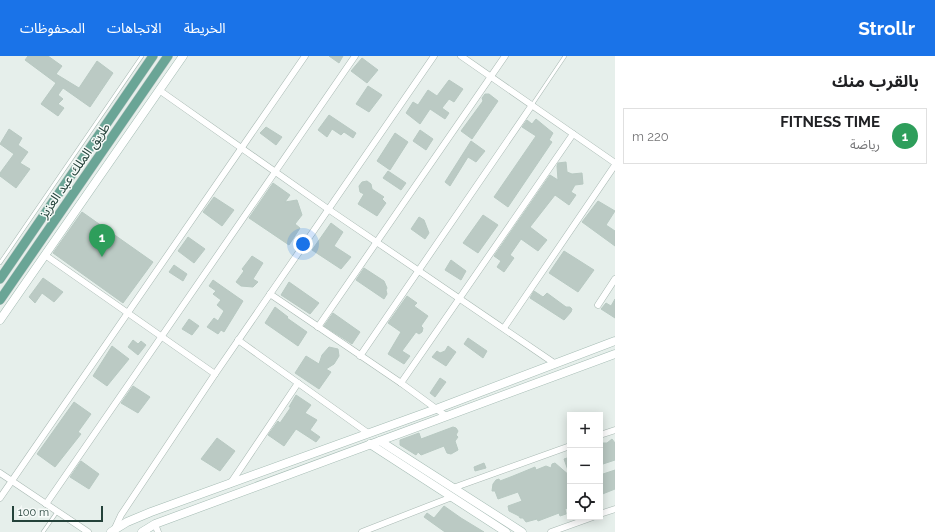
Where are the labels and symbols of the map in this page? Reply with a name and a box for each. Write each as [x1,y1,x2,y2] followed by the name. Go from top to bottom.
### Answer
[35,120,114,222] street label: طريق الملك عبد العزيز
[89,224,115,257] pin: 1
[293,234,313,254] your location
[12,504,103,523] scale bar

